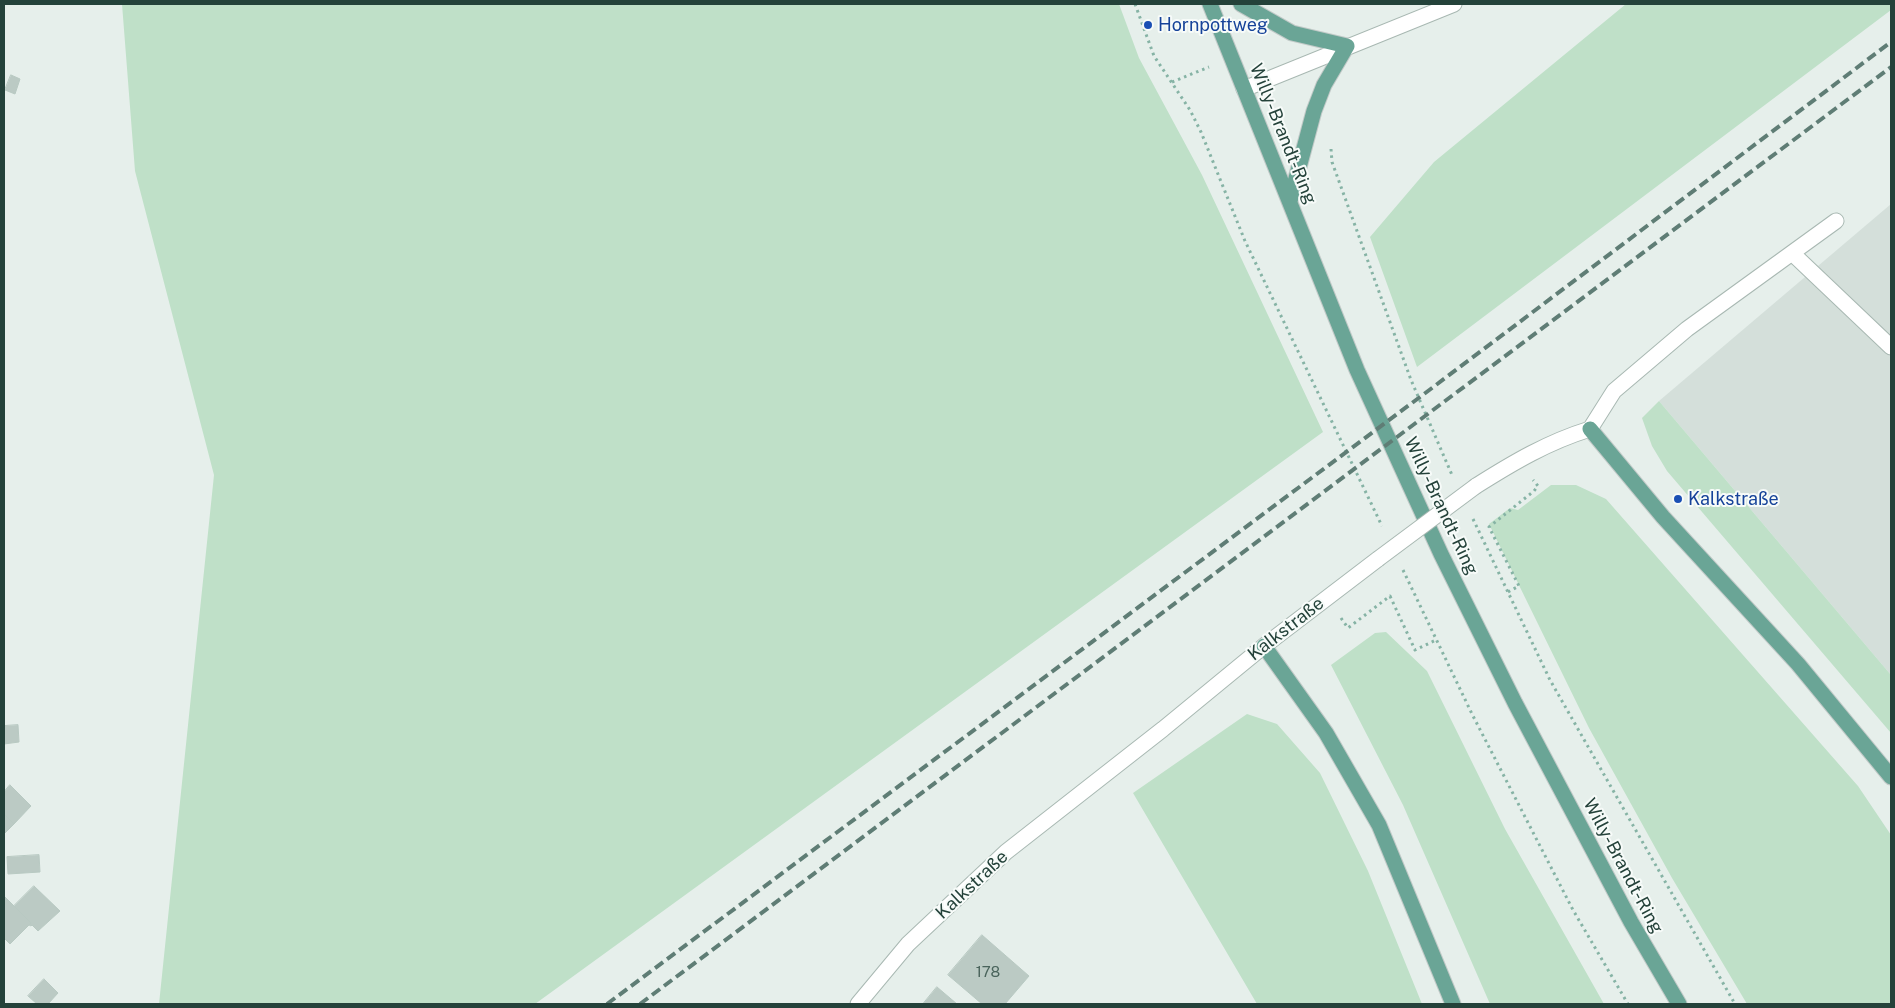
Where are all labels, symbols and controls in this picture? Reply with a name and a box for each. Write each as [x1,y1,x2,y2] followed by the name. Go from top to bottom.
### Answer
[1158,14,1268,36] place label: Hornpottweg
[1142,19,1154,31] marker: Hornpottweg
[1245,61,1321,207] street label: Willy-Brandt-Ring
[1400,434,1482,578] street label: Willy-Brandt-Ring
[1688,488,1779,510] place label: Kalkstraße
[1672,493,1684,505] marker: Kalkstraße
[1244,593,1328,665] street label: Kalkstraße
[1578,795,1668,937] street label: Willy-Brandt-Ring
[931,846,1013,924] street label: Kalkstraße
[976,963,1000,981] house number: 178

